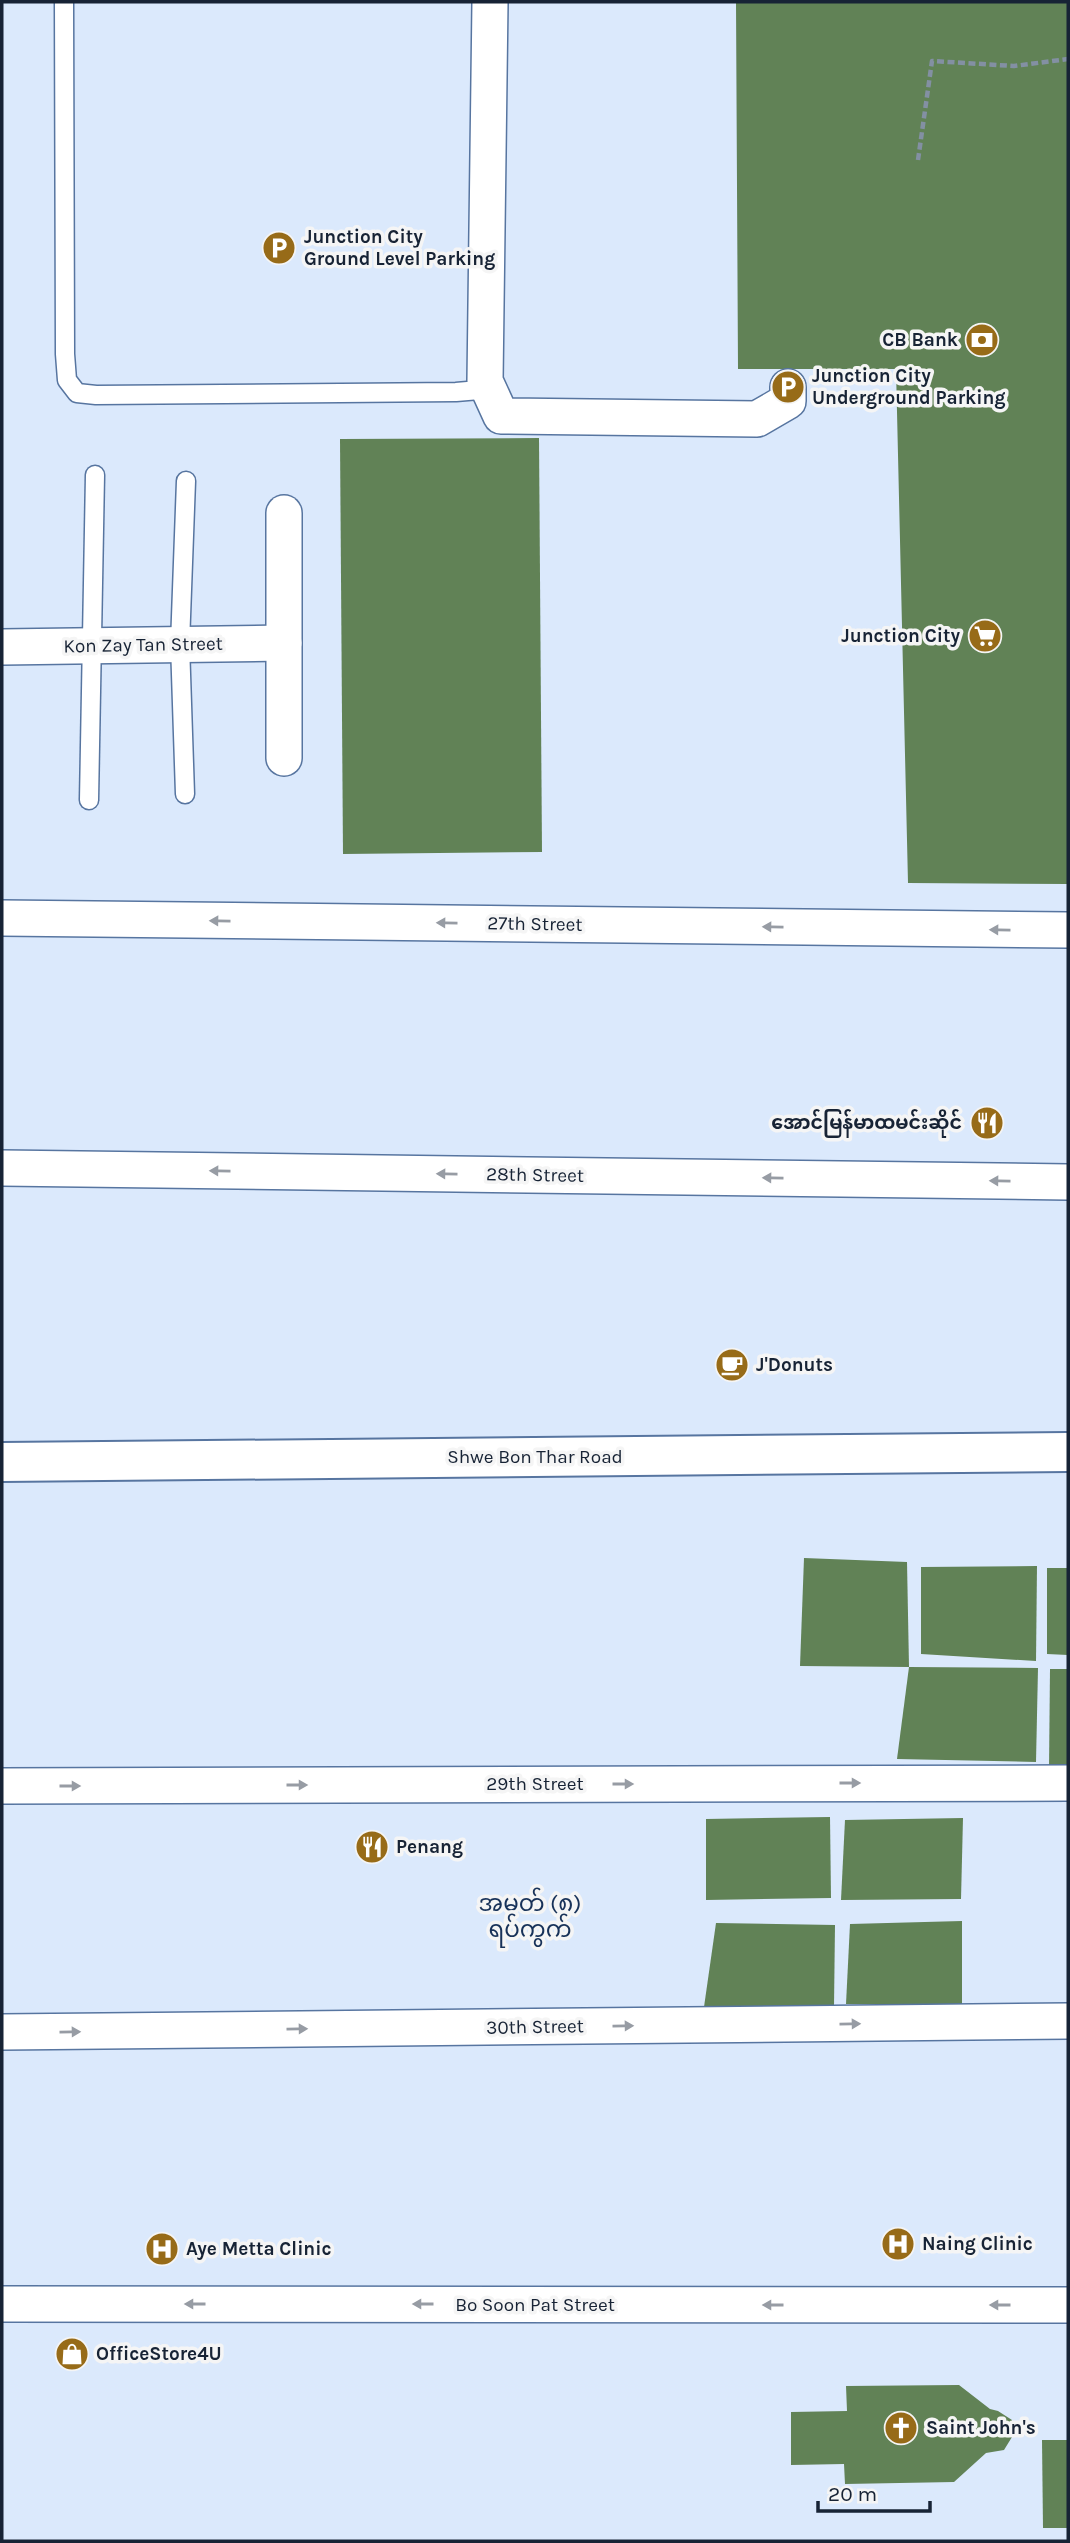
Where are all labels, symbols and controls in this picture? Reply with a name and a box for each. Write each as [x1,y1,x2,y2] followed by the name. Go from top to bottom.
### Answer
[304,226,495,270] place label: Junction City Ground Level Parking
[260,229,298,267] parking icon: Junction City Ground Level Parking
[963,321,1001,359] bank icon: CB Bank
[882,329,958,351] place label: CB Bank
[812,365,1005,409] place label: Junction City Underground Parking
[769,368,807,406] parking icon: Junction City Underground Parking
[966,617,1004,655] supermarket icon: Junction City
[841,625,960,647] place label: Junction City
[63,633,223,657] street label: Kon Zay Tan Street
[487,912,583,936] street label: 27th Street
[208,915,230,926] one-way arrow
[436,917,458,929] one-way arrow
[761,921,783,933] one-way arrow
[989,924,1011,935] one-way arrow
[968,1104,1006,1142] restaurant icon: အောင်မြန်မာထမင်းဆိုင်
[771,1109,962,1138] place label: အောင်မြန်မာထမင်းဆိုင်
[486,1163,584,1187] street label: 28th Street
[208,1165,230,1177] one-way arrow
[436,1168,458,1180] one-way arrow
[761,1172,783,1184] one-way arrow
[989,1175,1011,1187] one-way arrow
[713,1346,751,1384] cafe icon: J'Donuts
[756,1354,833,1376] place label: J'Donuts
[447,1446,623,1468] street label: Shwe Bon Thar Road
[486,1773,584,1795] street label: 29th Street
[612,1778,634,1790] one-way arrow
[840,1778,862,1789] one-way arrow
[287,1779,309,1791] one-way arrow
[59,1780,81,1792] one-way arrow
[353,1828,391,1866] restaurant icon: Penang
[396,1836,463,1858] place label: Penang
[479,1887,581,1948] district label: အမှတ် (၈) ရပ်ကွက်
[486,2015,584,2039] street label: 30th Street
[840,2018,862,2030] one-way arrow
[612,2020,634,2032] one-way arrow
[287,2024,309,2035] one-way arrow
[59,2026,81,2038] one-way arrow
[879,2225,917,2263] hospital icon: Naing Clinic
[143,2230,181,2268] hospital icon: Aye Metta Clinic
[922,2233,1033,2255] place label: Naing Clinic
[186,2238,332,2260] place label: Aye Metta Clinic
[455,2294,615,2316] street label: Bo Soon Pat Street
[184,2298,206,2310] one-way arrow
[411,2298,433,2310] one-way arrow
[761,2299,783,2311] one-way arrow
[989,2299,1011,2311] one-way arrow
[53,2335,91,2373] shop icon: OfficeStore4U
[96,2343,222,2365] place label: OfficeStore4U
[882,2409,920,2447] church icon: Saint John's
[926,2417,1036,2439] place label: Saint John's
[818,2470,930,2514] scale bar
[828,2482,877,2506] text: 20 m

